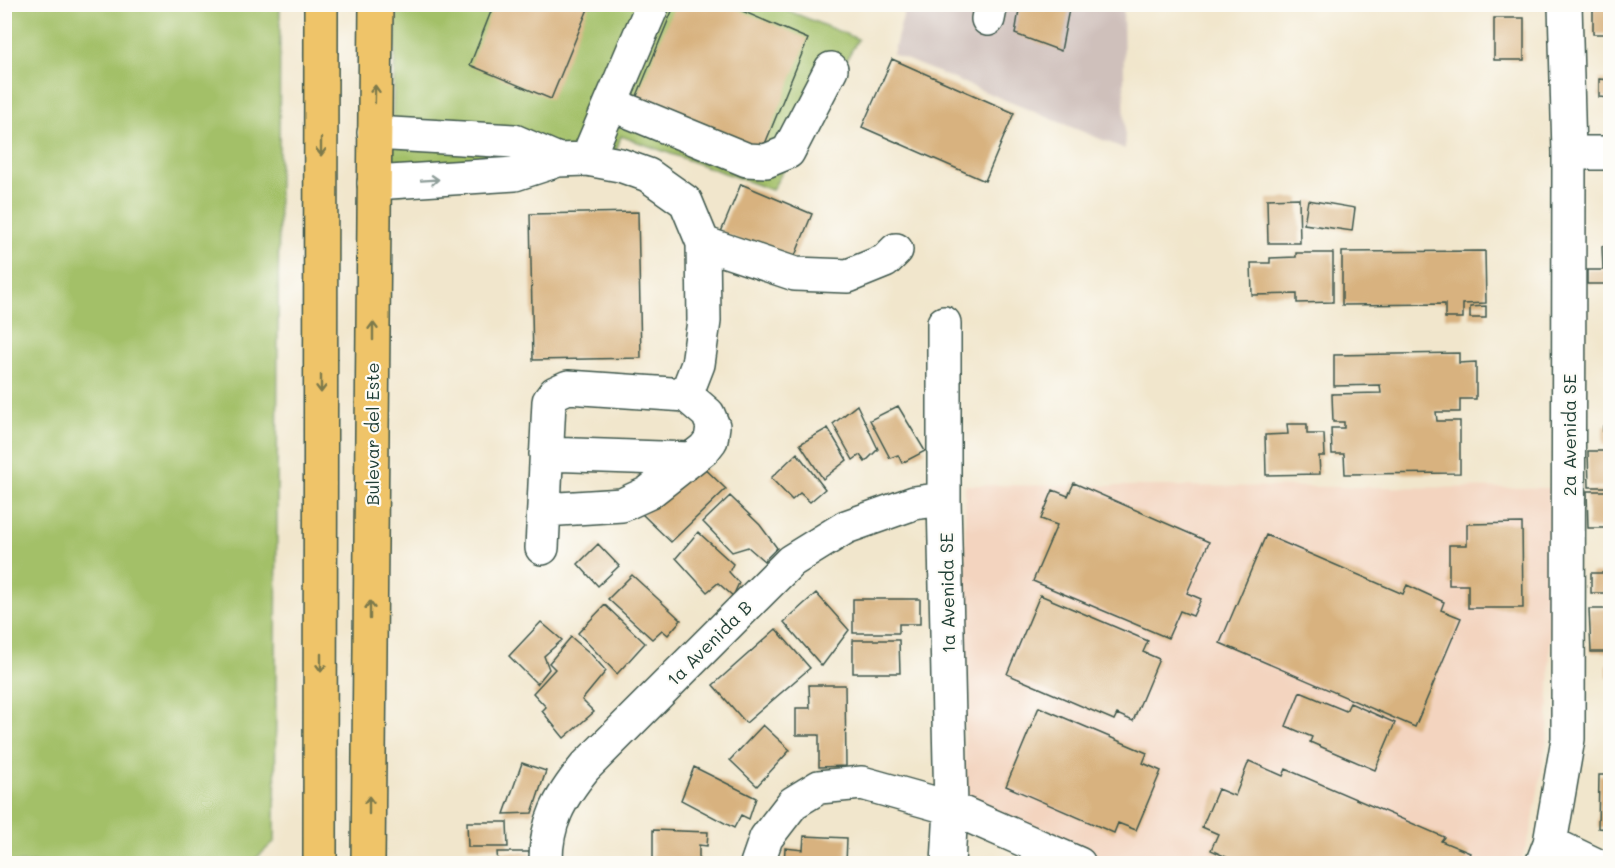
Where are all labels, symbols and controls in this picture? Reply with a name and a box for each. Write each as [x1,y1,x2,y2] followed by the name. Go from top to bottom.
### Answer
[369,85,381,105] one-way arrow
[315,136,327,156] one-way arrow
[419,174,439,185] one-way arrow
[367,322,379,342] one-way arrow
[360,362,384,506] street label: Bulevar del Este
[315,373,327,393] one-way arrow
[1557,374,1581,496] street label: 2a Avenida SE
[934,532,960,654] street label: 1a Avenida SE
[661,595,757,691] street label: 1a Avenida B
[364,601,376,621] one-way arrow
[315,652,327,672] one-way arrow
[363,796,374,816] one-way arrow

